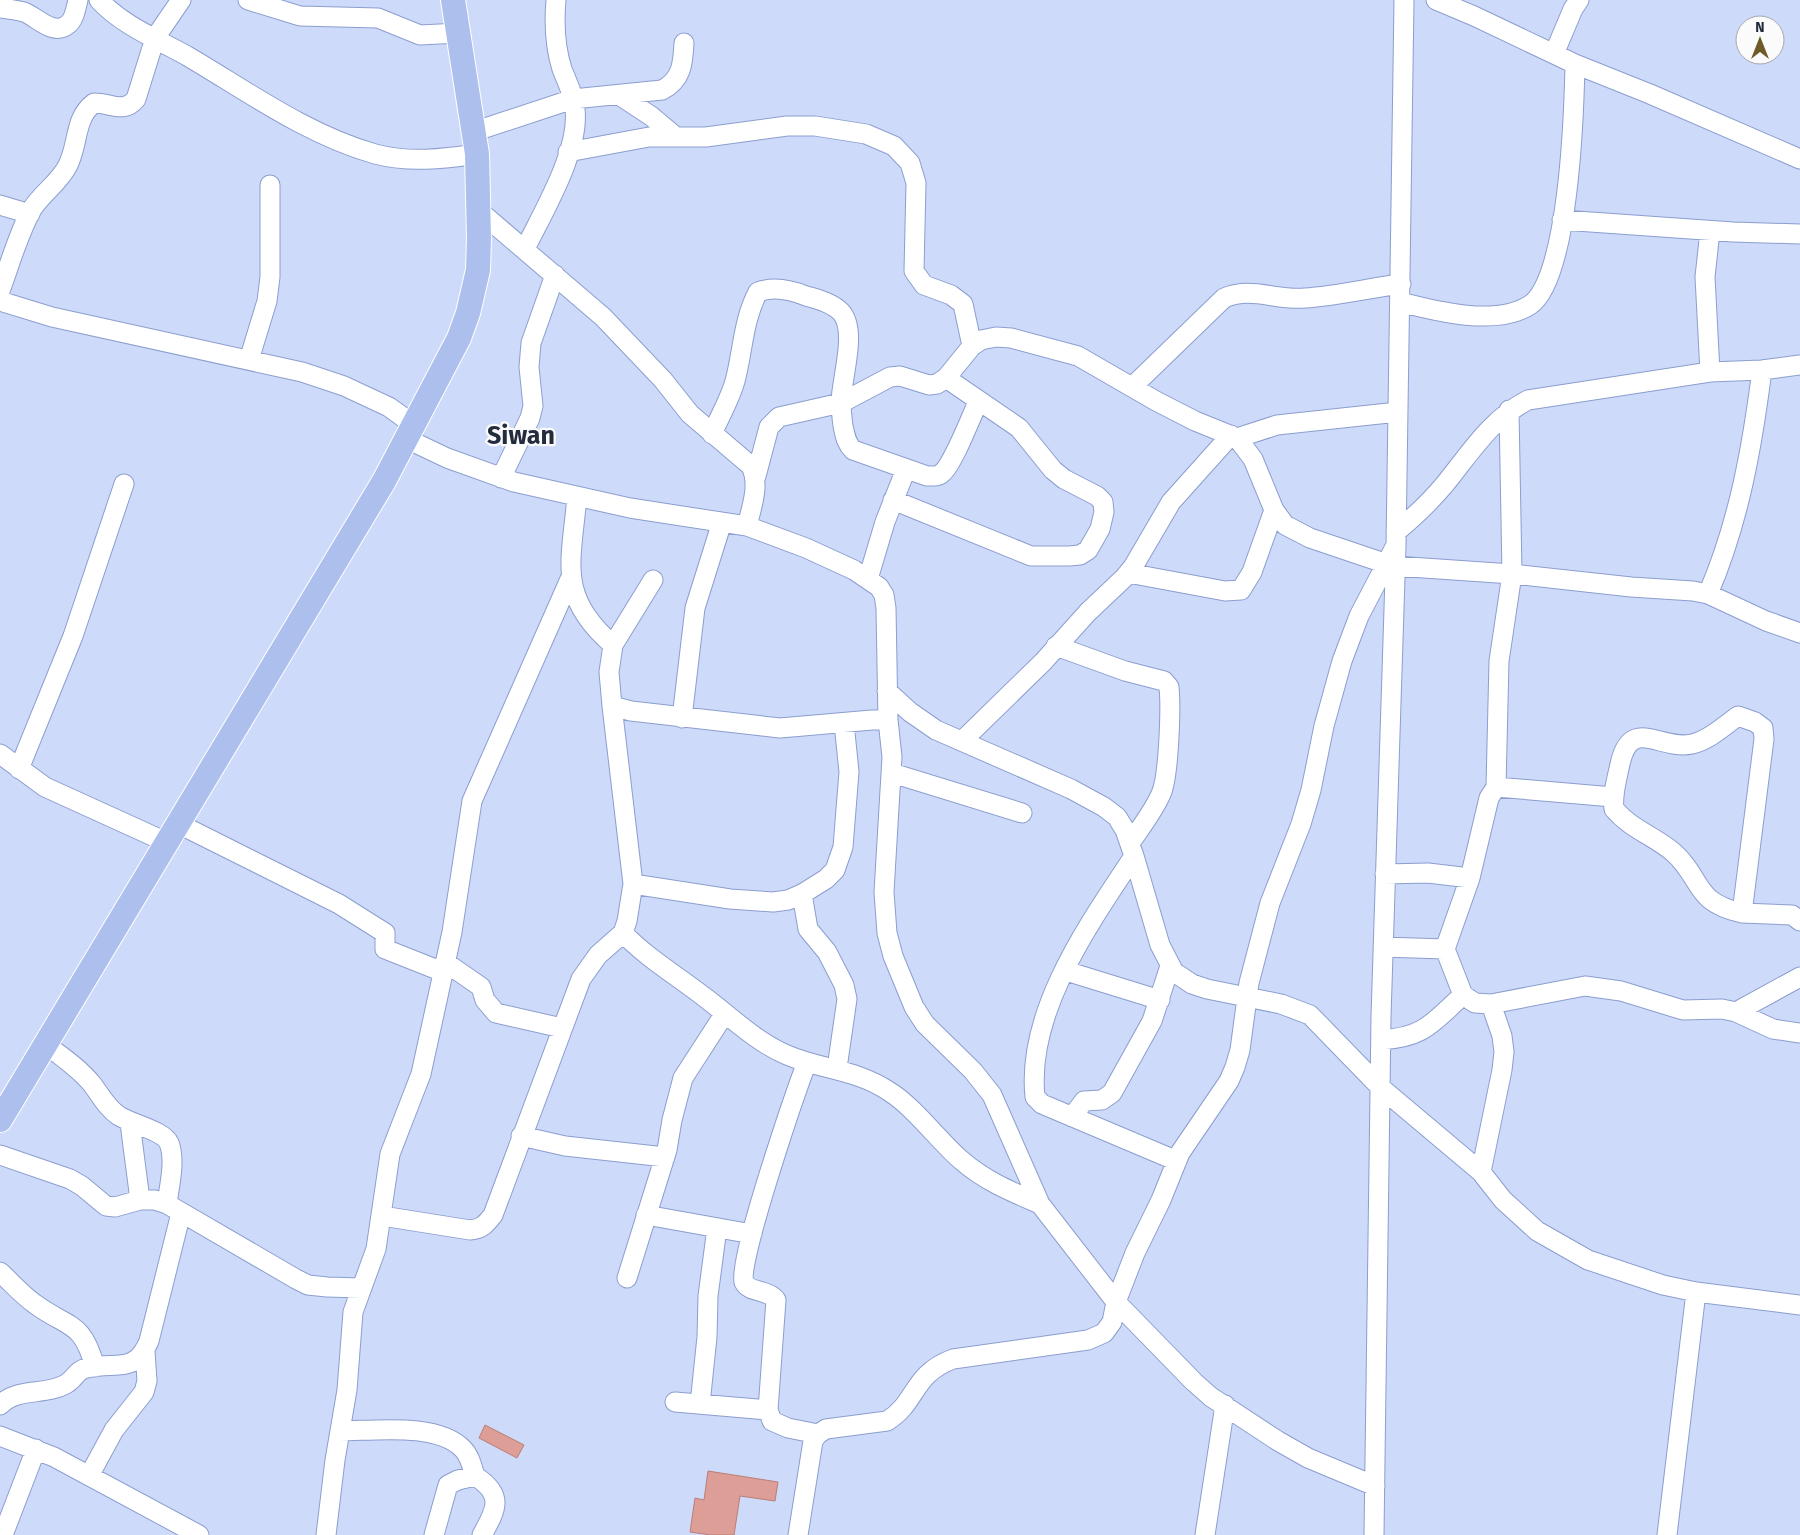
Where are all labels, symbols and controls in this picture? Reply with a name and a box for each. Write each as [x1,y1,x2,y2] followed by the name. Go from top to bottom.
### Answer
[1735,15,1785,65] north arrow
[1755,19,1765,36] text: N
[487,421,555,451] district label: Siwan

